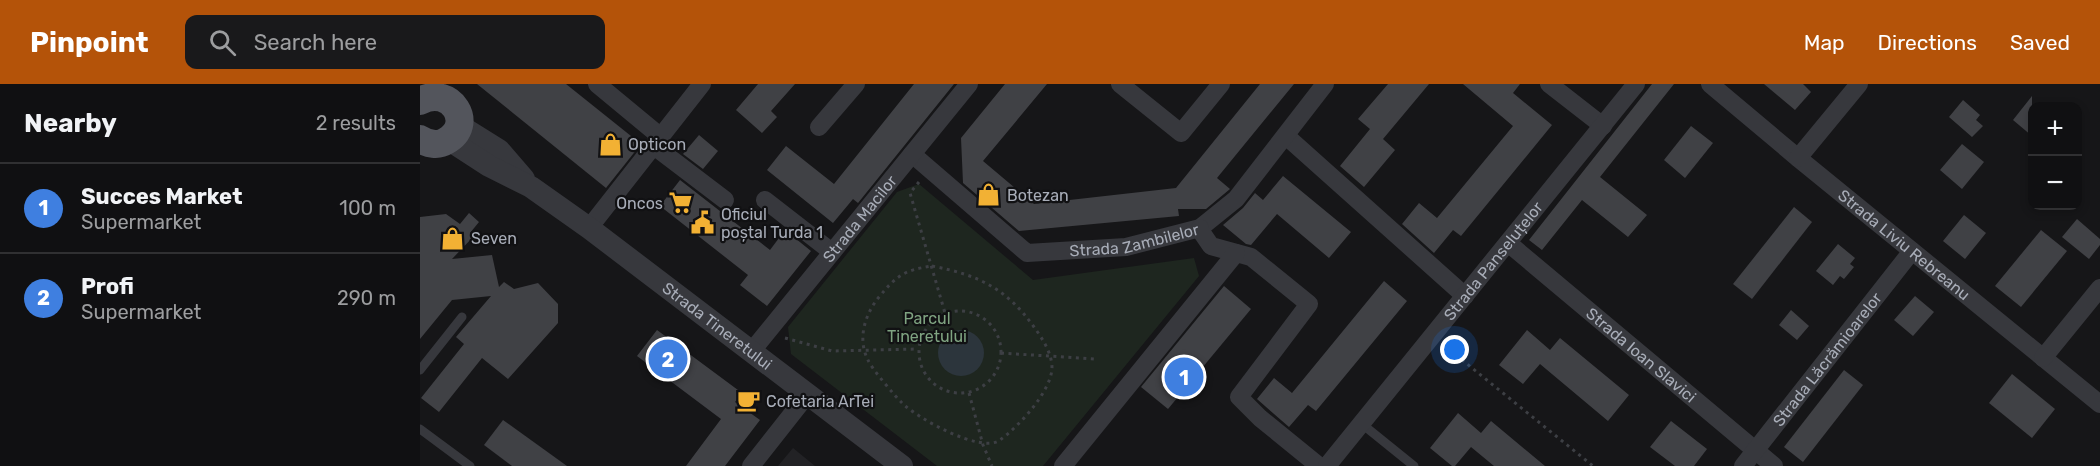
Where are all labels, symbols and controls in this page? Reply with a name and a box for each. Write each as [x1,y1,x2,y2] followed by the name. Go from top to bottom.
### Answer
[185,15,605,69] search box
[30,26,149,59] text: Pinpoint
[206,26,239,59] icon: search
[254,29,377,56] text: Search here
[1804,30,1845,55] text: Map
[1878,30,1977,55] text: Directions
[2010,30,2070,55] text: Saved
[2028,102,2082,210] map controls
[2028,102,2082,156] button: +
[24,108,117,139] text: Nearby
[316,111,396,135] text: 2 results
[597,131,623,157] shop icon: Opticon
[628,135,686,154] place label: Opticon
[2028,156,2082,210] button: −
[819,171,901,266] street label: Strada Macilor
[976,182,1002,208] shop icon: Botezan
[81,183,242,210] text: Succes Market
[1007,186,1069,205] place label: Botezan
[1834,186,1974,304] street label: Strada Liviu Rebreanu
[668,190,694,216] supermarket icon: Oncos
[616,194,663,213] place label: Oncos
[39,196,48,220] text: 1
[339,196,396,220] text: 100 m
[1440,198,1547,324] street label: Strada Panseluțelor
[721,205,823,242] place label: Oficiul poștal Turda 1
[81,210,201,234] text: Supermarket
[690,210,716,236] public building icon: Oficiul poștal Turda 1
[1069,220,1201,260] street label: Strada Zambilelor
[440,225,466,251] shop icon: Seven
[471,229,517,248] place label: Seven
[81,273,134,300] text: Profi
[658,278,776,374] street label: Strada Tineretului
[37,286,50,310] text: 2
[337,286,396,310] text: 290 m
[1769,289,1886,430] street label: Strada Lăcrămioarelor
[81,300,201,324] text: Supermarket
[1582,304,1700,407] street label: Strada Ioan Slavici
[887,309,967,346] park label: Parcul Tineretului
[1440,335,1469,364] your location
[648,336,688,382] pin: 2
[1164,354,1203,400] pin: 1
[735,388,761,414] cafe icon: Cofetaria ArTei
[766,392,874,411] place label: Cofetaria ArTei

